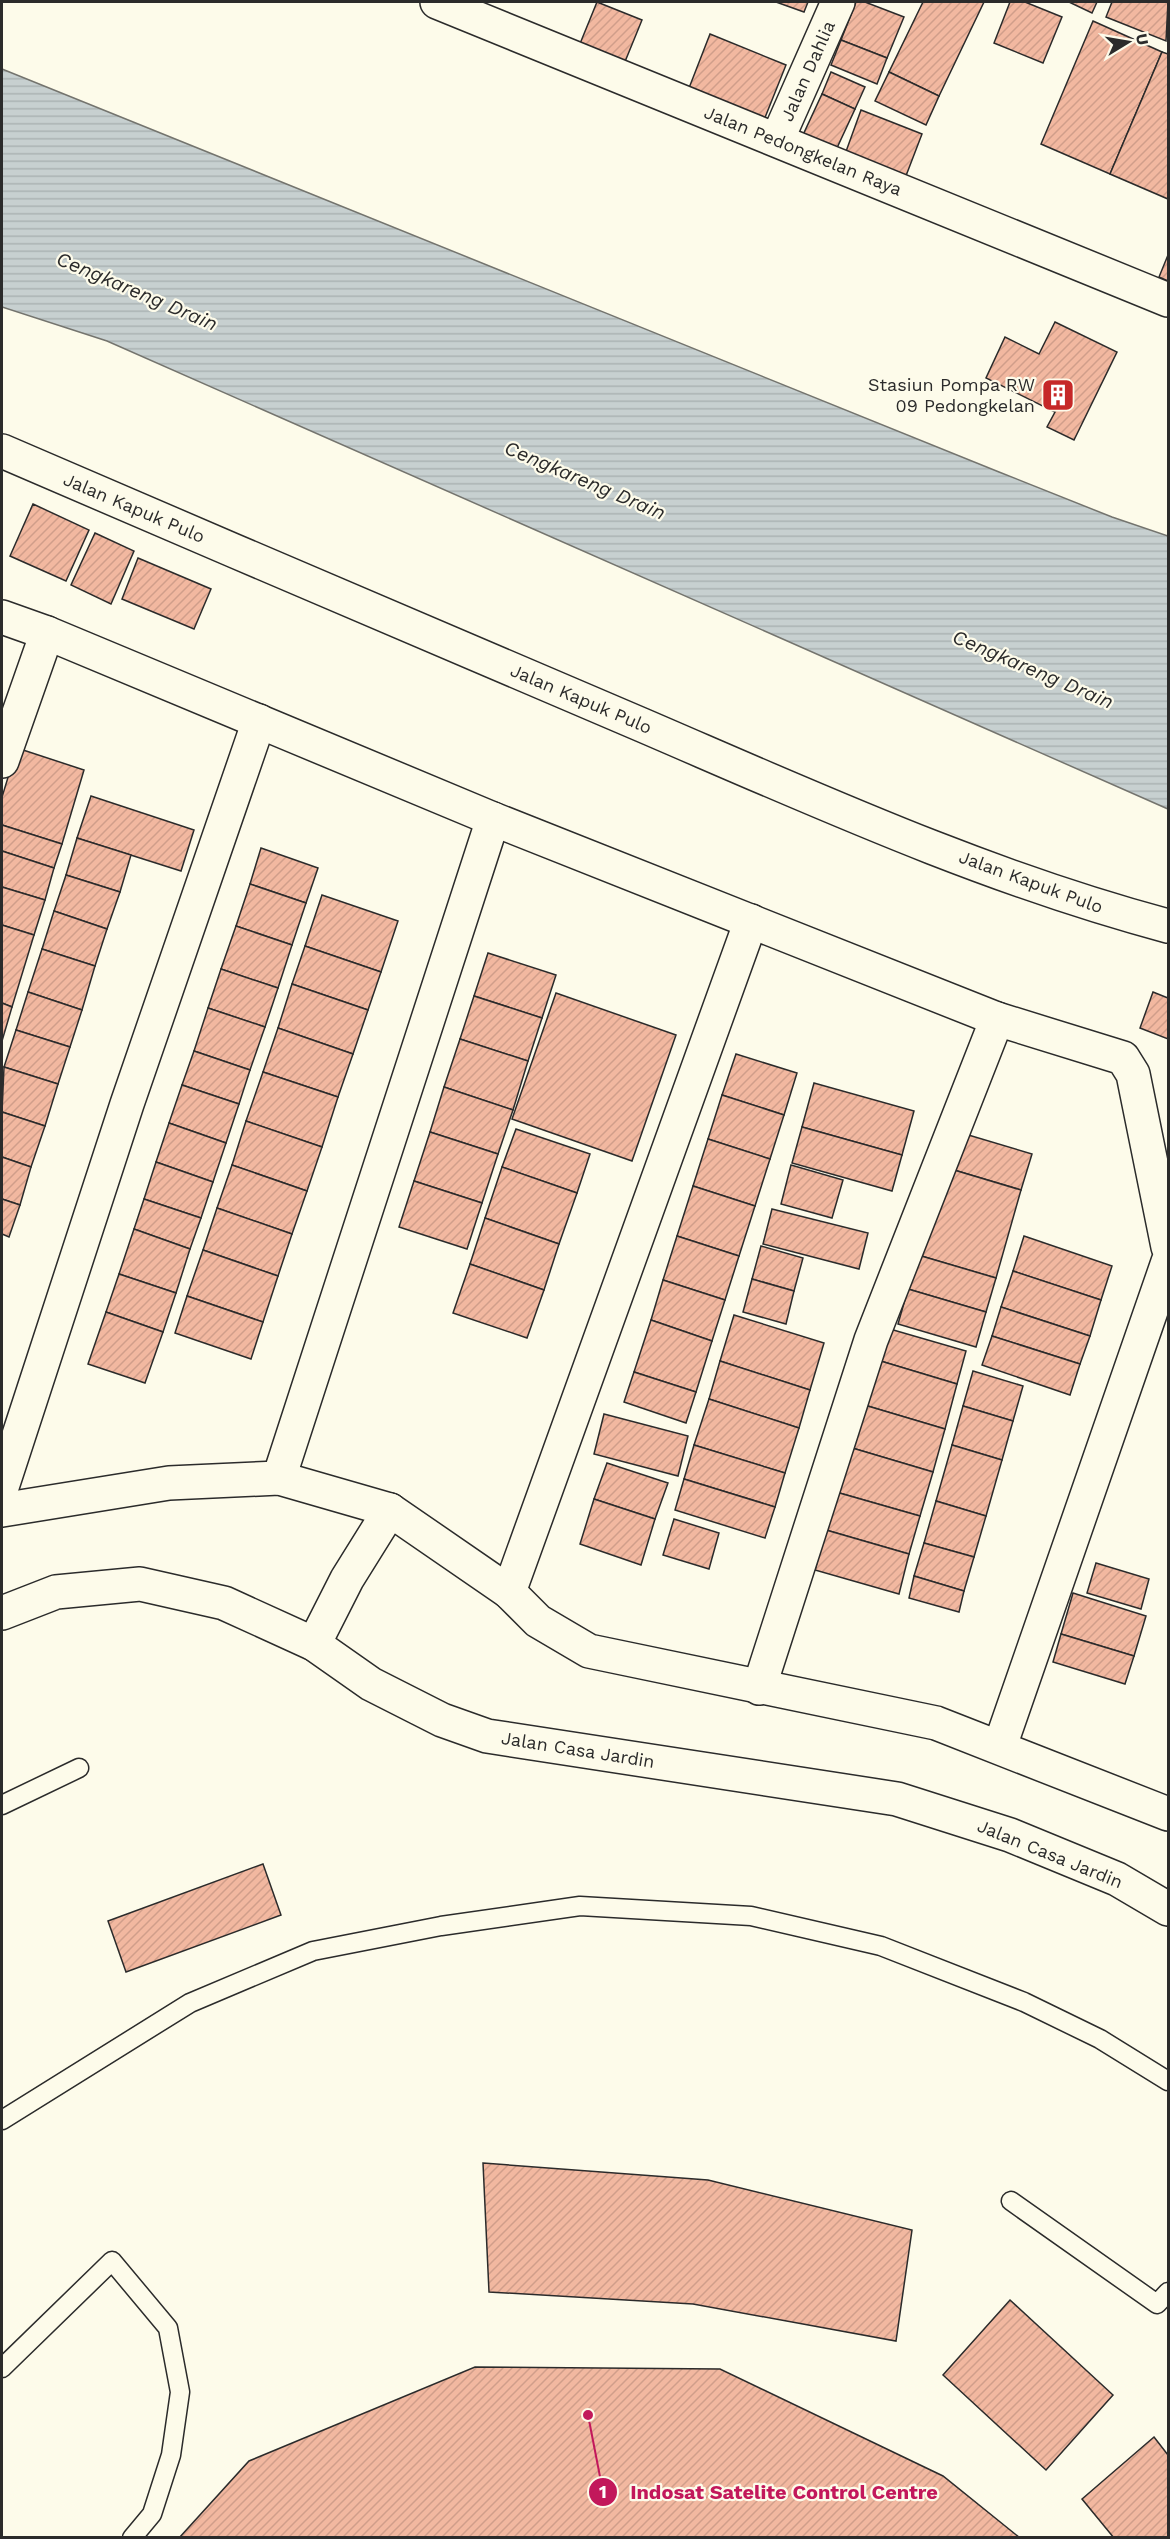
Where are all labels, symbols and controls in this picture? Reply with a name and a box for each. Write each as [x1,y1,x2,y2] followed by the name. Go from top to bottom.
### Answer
[1098,12,1158,72] north arrow
[776,17,839,124] street label: Jalan Dahlia
[1132,32,1153,47] text: U
[701,101,905,200] street label: Jalan Pedongkelan Raya
[53,246,221,336] water label: Cengkareng Drain
[868,374,1035,416] place label: Stasiun Pompa RW 09 Pedongkelan
[1040,377,1076,413] building icon: Stasiun Pompa RW 09 Pedongkelan
[501,435,669,525] water label: Cengkareng Drain
[60,468,208,547] street label: Jalan Kapuk Pulo
[949,624,1117,714] water label: Cengkareng Drain
[507,659,655,738] street label: Jalan Kapuk Pulo
[956,846,1106,917] street label: Jalan Kapuk Pulo
[500,1727,656,1772] street label: Jalan Casa Jardin
[974,1815,1126,1892] street label: Jalan Casa Jardin
[588,2473,950,2511] callout: Indosat Satelite Control Centre
[630,2480,938,2504] text: Indosat Satelite Control Centre
[599,2481,607,2502] text: 1

